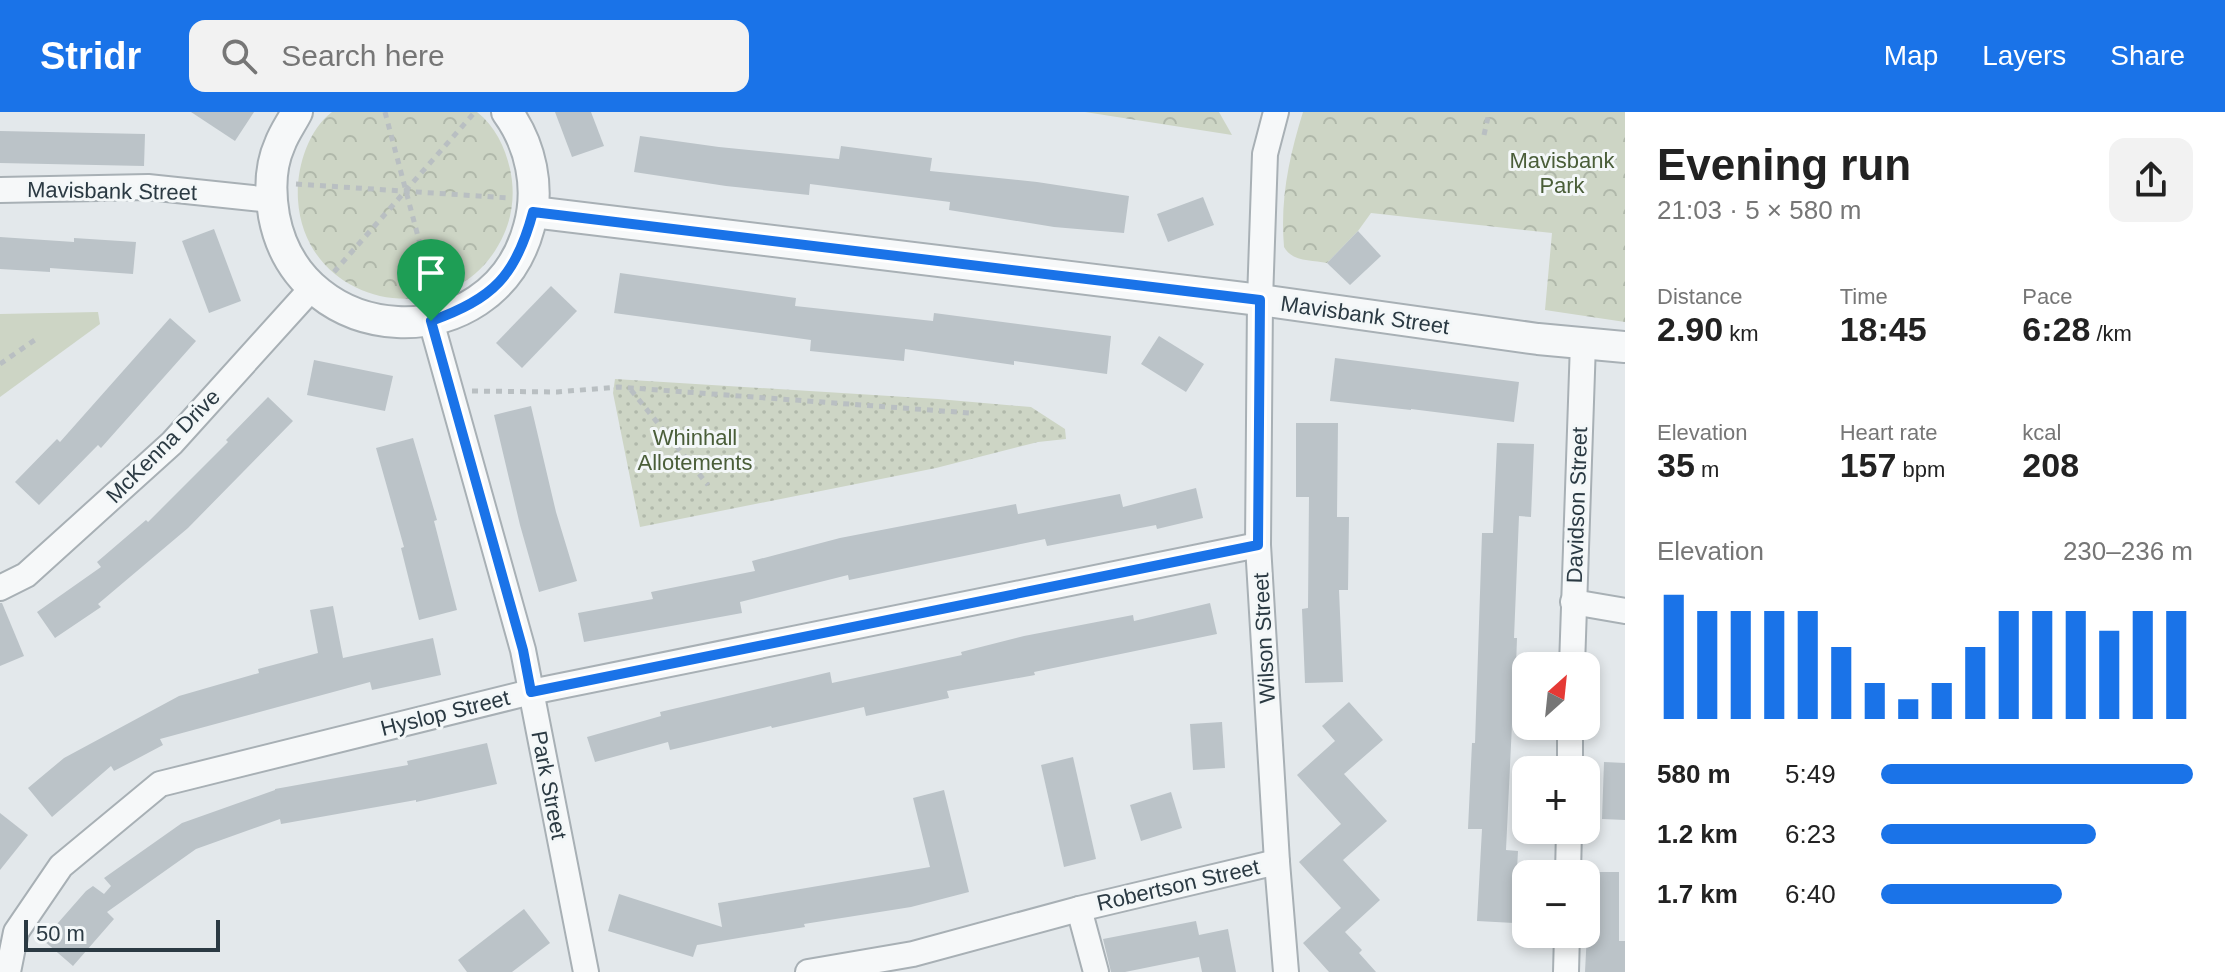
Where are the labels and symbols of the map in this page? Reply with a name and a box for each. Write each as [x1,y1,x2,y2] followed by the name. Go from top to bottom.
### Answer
[1509,148,1616,198] park label: Mavisbank Park
[27,177,197,205] street label: Mavisbank Street
[397,239,465,321] pin
[1279,291,1451,339] street label: Mavisbank Street
[101,384,225,508] street label: McKenna Drive
[638,425,752,475] park label: Whinhall Allotements
[1562,426,1592,584] street label: Davidson Street
[1248,572,1280,704] street label: Wilson Street
[1512,652,1600,740] north arrow
[378,685,512,741] street label: Hyslop Street
[526,729,572,841] street label: Park Street
[1094,854,1262,916] street label: Robertson Street
[24,916,220,952] scale bar

